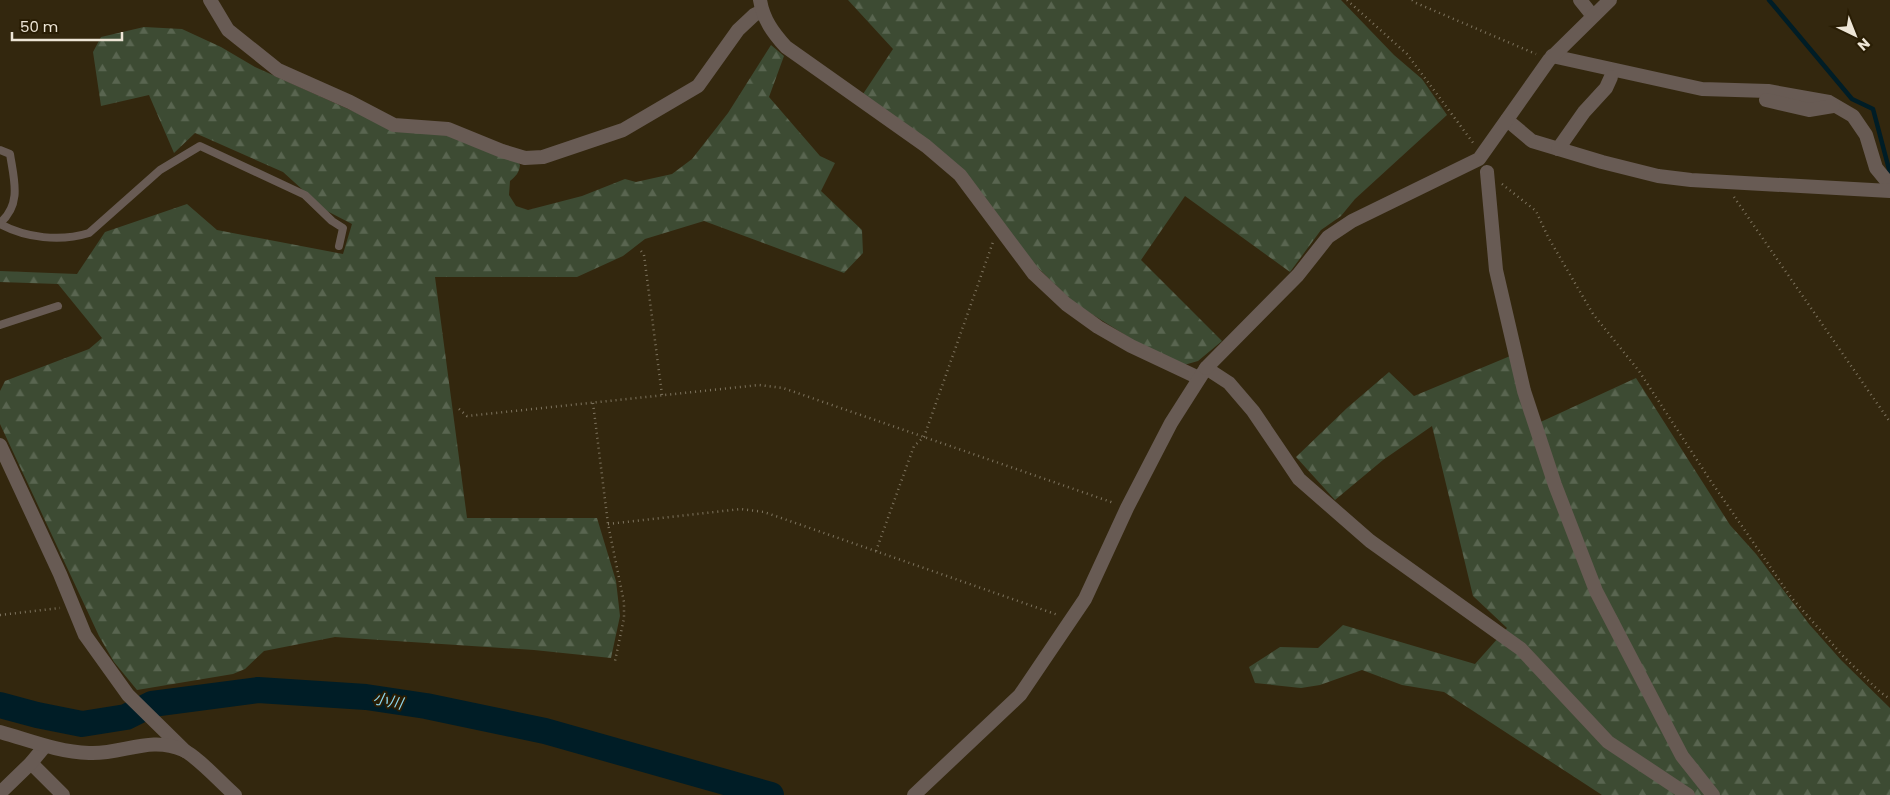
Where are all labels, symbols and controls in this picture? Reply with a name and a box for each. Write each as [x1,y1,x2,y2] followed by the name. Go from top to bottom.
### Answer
[12,10,122,42] scale bar
[1830,10,1880,60] north arrow
[20,16,58,37] text: 50 m
[1853,34,1875,55] text: N
[371,687,407,714] water label: 小川

